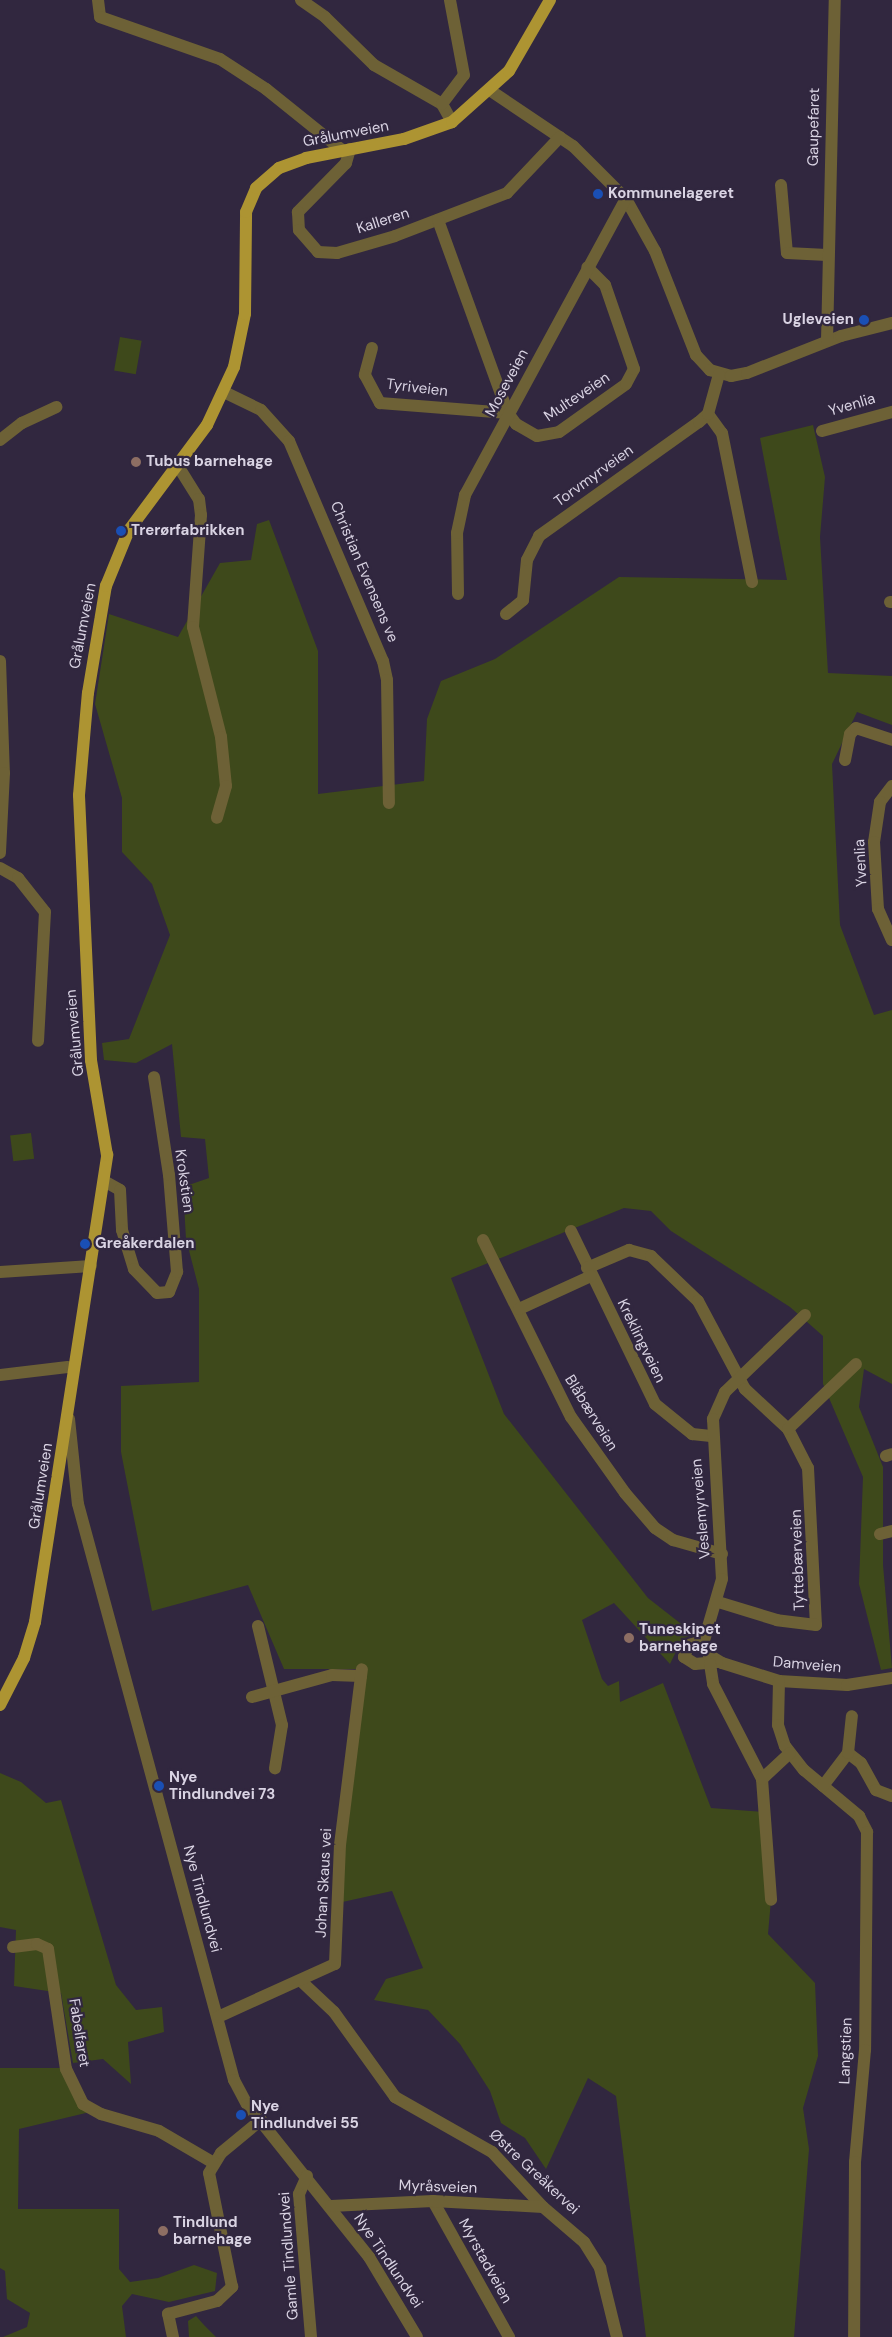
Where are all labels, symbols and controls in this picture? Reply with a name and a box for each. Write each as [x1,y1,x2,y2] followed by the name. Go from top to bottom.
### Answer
[804,88,824,166] street label: Gaupefaret
[302,117,390,151] street label: Grålumveien
[608,185,734,203] place label: Kommunelageret
[592,188,604,200] marker: Kommunelageret
[354,204,412,238] street label: Kalleren
[782,311,854,329] place label: Ugleveien
[858,314,870,326] marker: Ugleveien
[482,346,532,420] street label: Moseveien
[541,369,613,425] street label: Multeveien
[385,375,449,401] street label: Tyriveien
[827,390,877,420] street label: Yvenlia
[551,441,637,511] street label: Torvmyrveien
[146,453,273,471] place label: Tubus barnehage
[130,456,142,468] marker: Tubus barnehage
[326,499,402,645] street label: Christian Evensens ve
[131,522,244,540] place label: Trerørfabrikken
[115,525,127,537] marker: Trerørfabrikken
[66,582,100,670] street label: Grålumveien
[851,839,871,887] street label: Yvenlia
[62,989,88,1077] street label: Grålumveien
[171,1148,197,1214] street label: Krokstien
[95,1235,195,1253] place label: Greåkerdalen
[79,1238,91,1250] marker: Greåkerdalen
[613,1296,669,1386] street label: Kreklingveien
[561,1372,621,1454] street label: Blåbærveien
[25,1442,57,1530] street label: Grålumveien
[688,1458,714,1560] street label: Veslemyrveien
[787,1509,809,1611] street label: Tyttebærveien
[639,1620,721,1655] place label: Tuneskipet barnehage
[623,1632,635,1644] marker: Tuneskipet barnehage
[772,1653,842,1677] street label: Damveien
[169,1768,275,1803] place label: Nye Tindlundvei 73
[153,1780,165,1792] marker: Nye Tindlundvei 73
[312,1828,336,1938] street label: Johan Skaus vei
[179,1843,225,1955] street label: Nye Tindlundvei
[65,1997,93,2069] street label: Fabelfaret
[836,2017,856,2085] street label: Langstien
[251,2097,359,2132] place label: Nye Tindlundvei 55
[235,2109,247,2121] marker: Nye Tindlundvei 55
[485,2126,583,2218] street label: Østre Greåkervei
[398,2177,478,2197] street label: Myråsveien
[276,2191,302,2321] street label: Gamle Tindlundvei
[350,2210,426,2312] street label: Nye Tindlundvei
[173,2213,252,2248] place label: Tindlund barnehage
[454,2216,516,2306] street label: Myrstadveien
[157,2225,169,2237] marker: Tindlund barnehage

